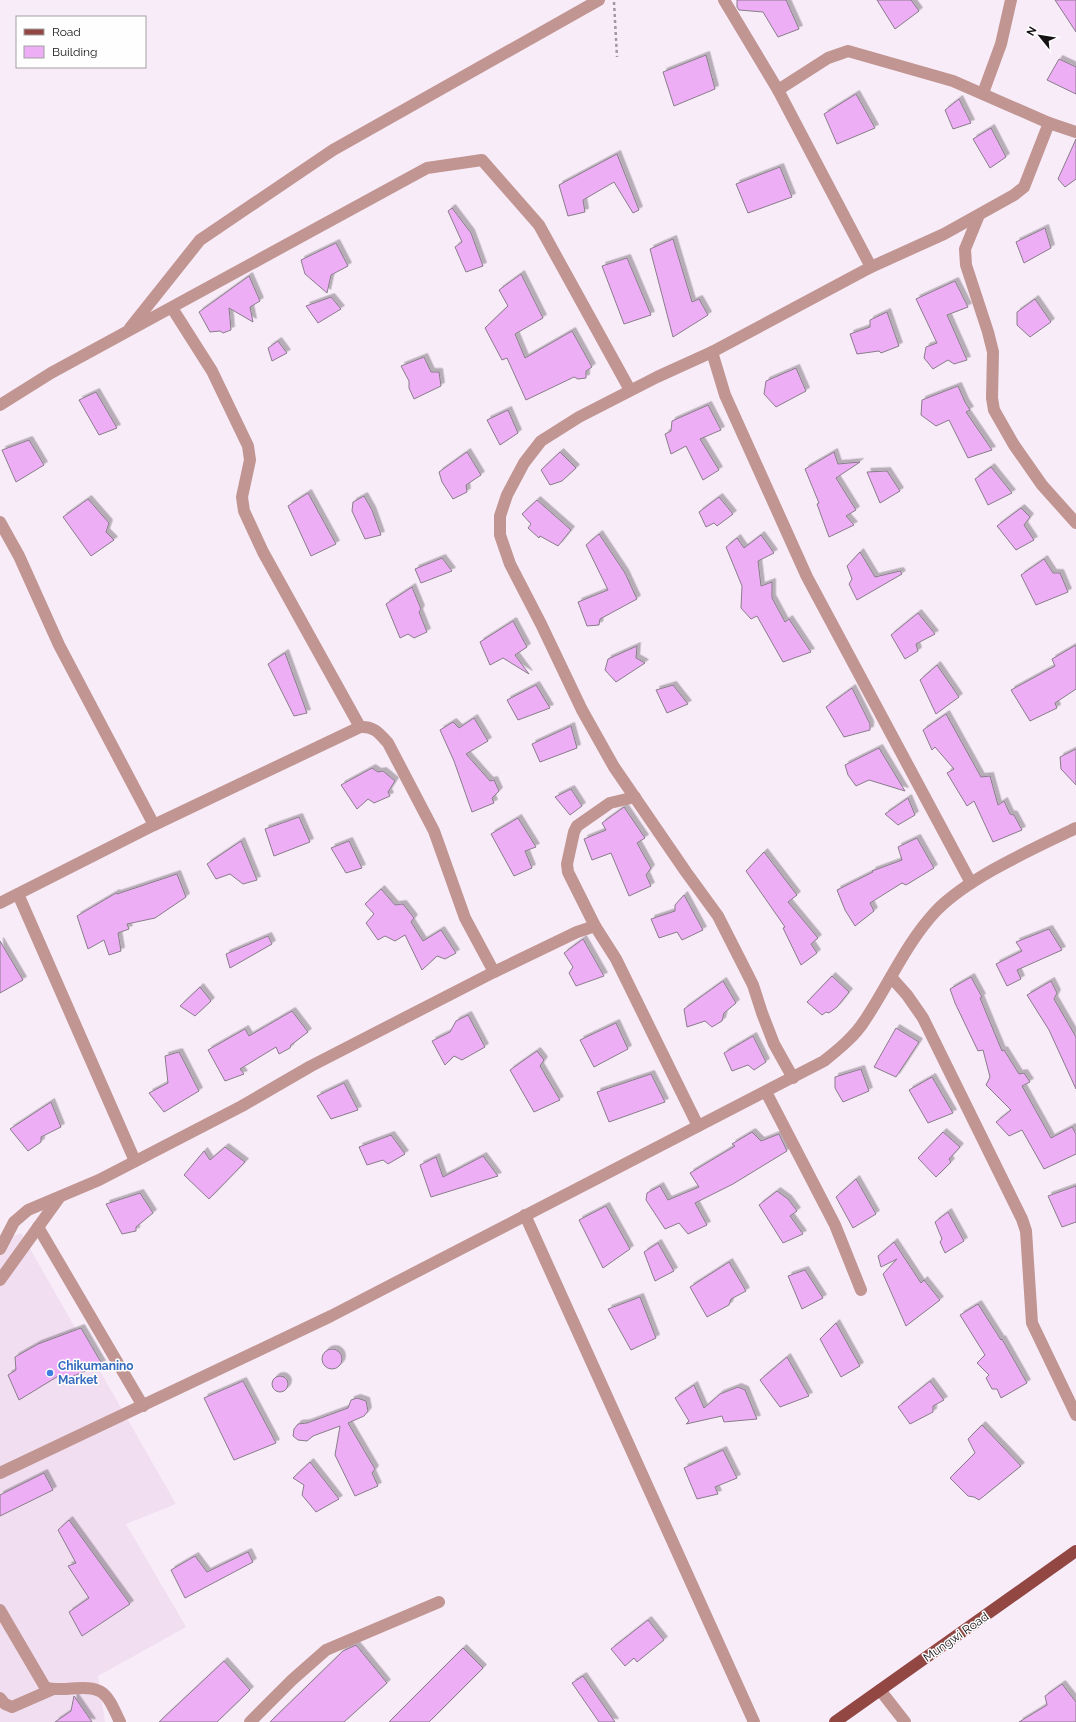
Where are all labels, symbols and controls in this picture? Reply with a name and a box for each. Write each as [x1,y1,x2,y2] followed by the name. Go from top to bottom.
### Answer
[16,16,146,68] legend
[1020,16,1060,56] north arrow
[1024,24,1040,38] text: N
[52,25,81,39] text: Road
[52,45,98,59] text: Building
[58,1359,134,1387] place label: Chikumanino Market
[45,1368,55,1378] marker: Chikumanino Market
[921,1609,991,1665] street label: Mungwi Road

